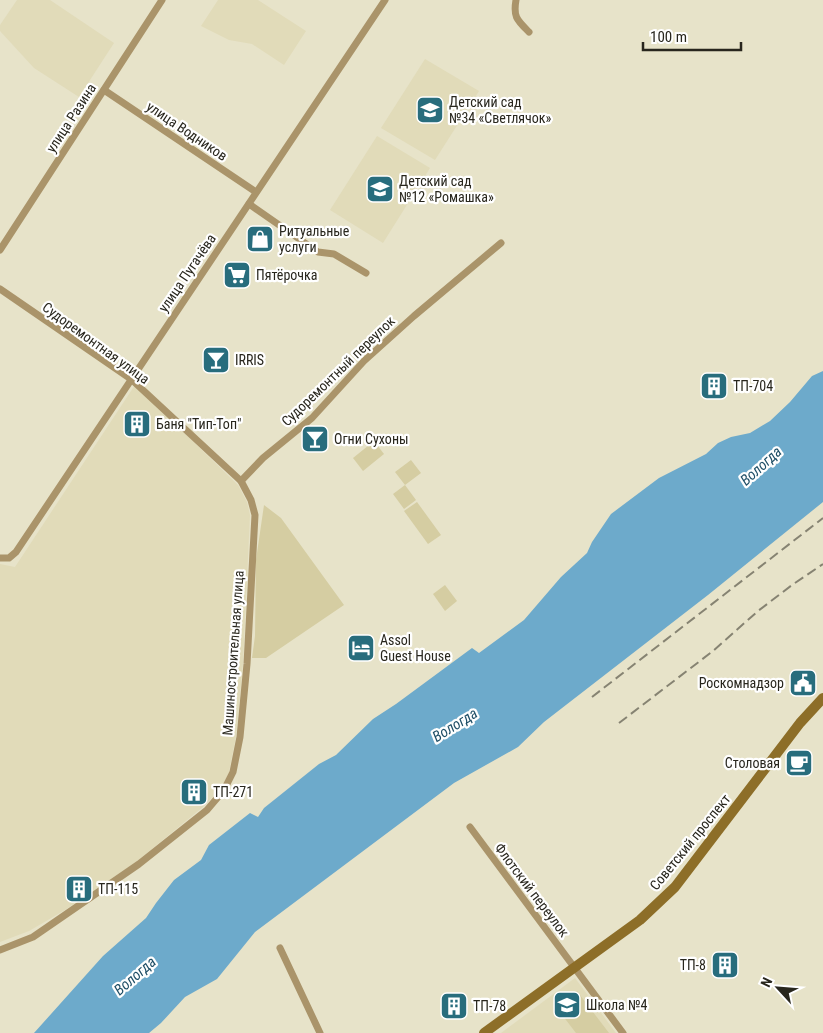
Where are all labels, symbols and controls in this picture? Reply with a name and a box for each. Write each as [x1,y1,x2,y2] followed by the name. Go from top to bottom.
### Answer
[643,20,740,52] scale bar
[650,28,687,46] text: 100 m
[43,81,99,155] street label: улица Разина
[449,94,552,126] place label: Детский сад №34 «Светлячок»
[415,95,445,125] school or university icon: Детский сад №34 «Светлячок»
[144,98,230,164] street label: улица Водников
[399,173,494,205] place label: Детский сад №12 «Ромашка»
[365,174,395,204] school or university icon: Детский сад №12 «Ромашка»
[279,223,350,255] place label: Ритуальные услуги
[245,224,275,254] shop icon: Ритуальные услуги
[155,231,219,315] street label: улица Пугачёва
[222,260,252,290] supermarket icon: Пятёрочка
[256,267,318,283] place label: Пятёрочка
[39,299,153,387] street label: Судоремонтная улица
[278,313,398,429] street label: Судоремонтный переулок
[201,345,231,375] bar icon: IRRIS
[235,352,264,368] place label: IRRIS
[699,371,729,401] building icon: ТП-704
[733,378,773,394] place label: ТП-704
[122,409,152,439] building icon: Баня "Тип-Топ"
[156,416,242,432] place label: Баня "Тип-Топ"
[300,424,330,454] bar icon: Огни Сухоны
[334,431,409,447] place label: Огни Сухоны
[737,443,785,489] water label: Вологда
[219,570,247,736] street label: Машиностроительная улица
[380,632,451,664] place label: Assol Guest House
[346,633,376,663] hotel icon: Assol Guest House
[788,668,818,698] public building icon: Роскомнадзор
[699,675,784,691] place label: Роскомнадзор
[429,704,481,746] water label: Вологда
[784,748,814,778] cafe icon: Столовая
[725,755,780,771] place label: Столовая
[179,777,209,807] building icon: ТП-271
[213,784,253,800] place label: ТП-271
[647,791,734,893] street label: Советский проспект
[492,840,573,940] street label: Флотский переулок
[64,874,94,904] building icon: ТП-115
[98,881,138,897] place label: ТП-115
[710,950,740,980] building icon: ТП-8
[110,953,160,999] water label: Вологда
[680,957,706,973] place label: ТП-8
[753,963,803,1013] north arrow
[757,975,775,990] text: N
[552,990,582,1020] school or university icon: Школа №4
[439,991,469,1021] building icon: ТП-78
[586,997,647,1013] place label: Школа №4
[473,998,506,1014] place label: ТП-78

